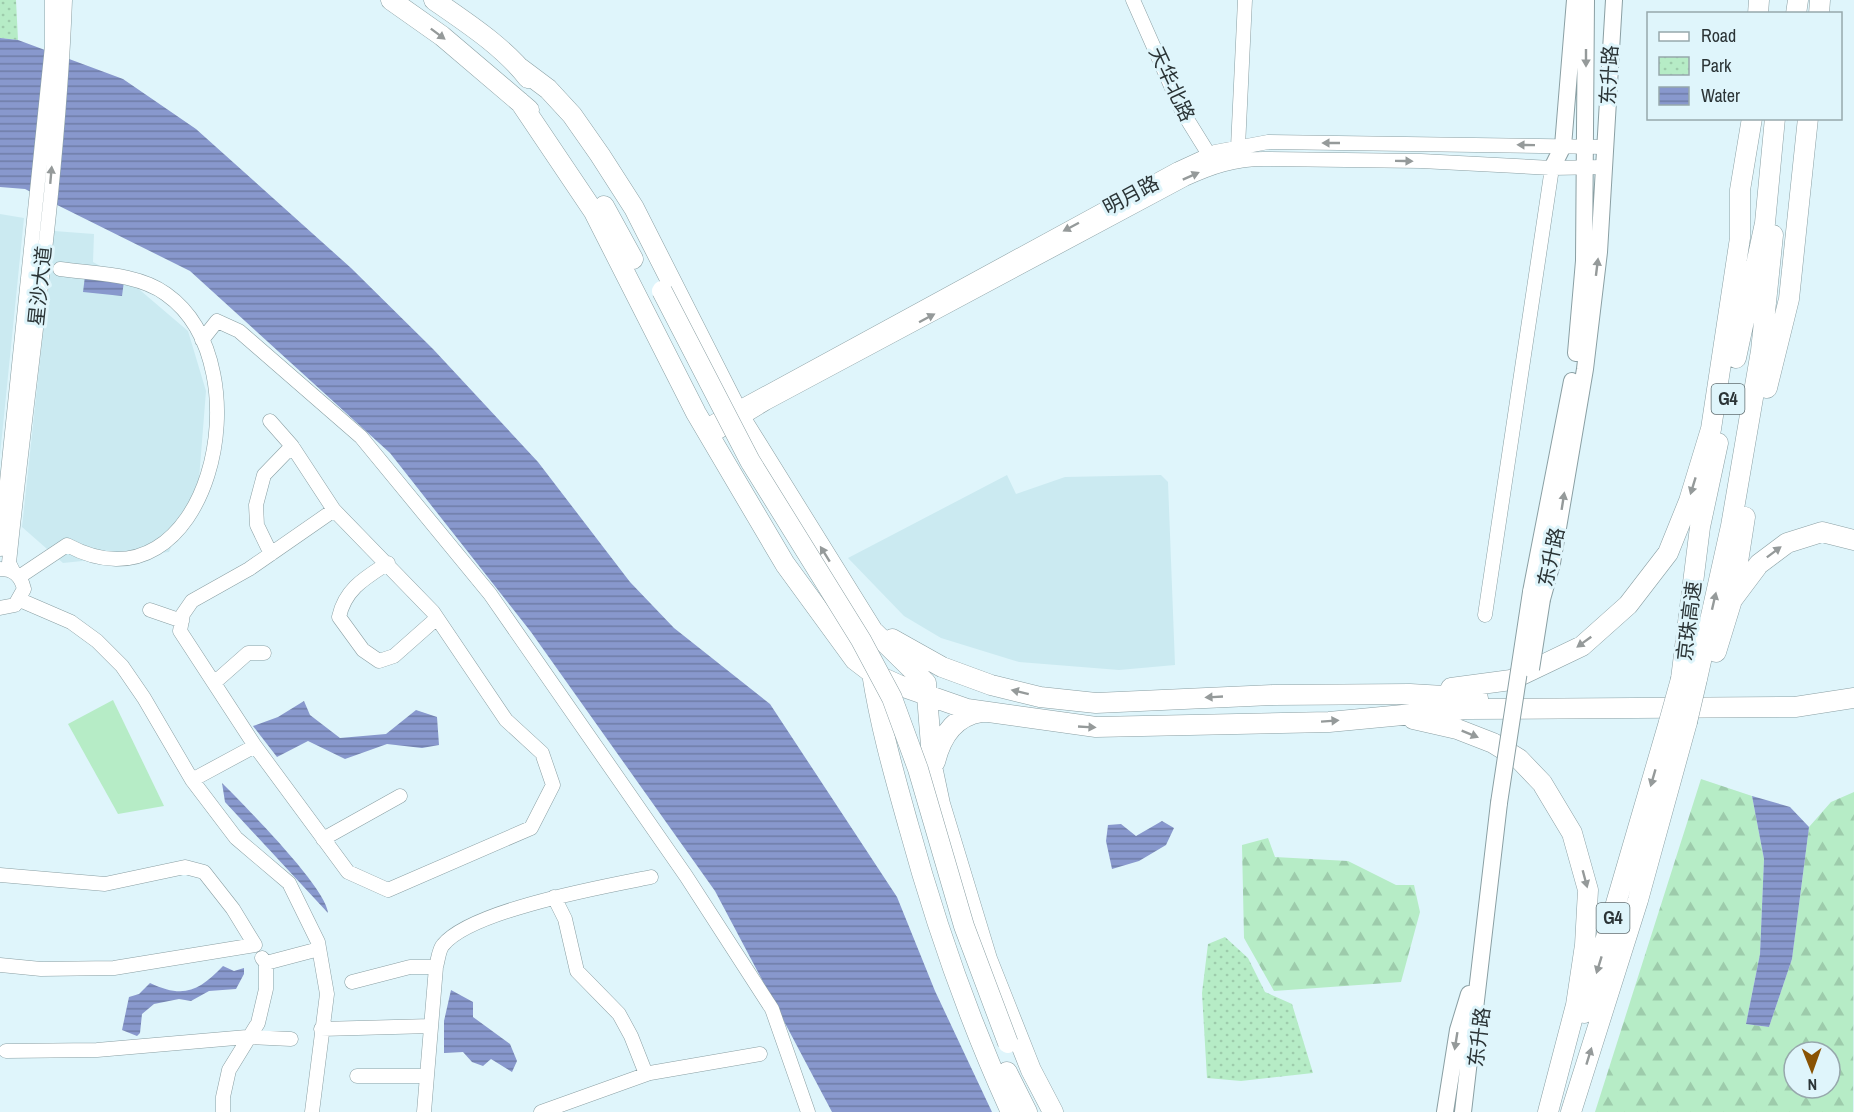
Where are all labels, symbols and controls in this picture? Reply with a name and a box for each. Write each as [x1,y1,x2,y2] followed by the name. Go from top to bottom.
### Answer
[1647,12,1842,120] legend
[1701,23,1736,48] text: Road
[430,28,446,40] one-way arrow
[1143,42,1202,126] street label: 天华北路
[1593,44,1624,106] street label: 东升路
[1581,49,1591,68] one-way arrow
[1701,53,1732,78] text: Park
[1701,83,1740,108] text: Water
[1321,138,1340,147] one-way arrow
[1516,140,1535,150] one-way arrow
[1394,156,1413,166] one-way arrow
[46,166,56,185] one-way arrow
[1098,169,1164,221] street label: 明月路
[1183,172,1200,181] one-way arrow
[1063,222,1080,232] one-way arrow
[22,245,57,327] street label: 星沙大道
[1592,257,1602,276] one-way arrow
[918,313,935,323] one-way arrow
[1712,384,1744,414] road number: G4
[1688,477,1697,495] one-way arrow
[1558,492,1567,511] one-way arrow
[1531,525,1570,589] street label: 东升路
[820,546,831,562] one-way arrow
[1767,547,1782,559] one-way arrow
[1670,580,1707,662] street label: 京珠高速
[1710,592,1720,610] one-way arrow
[1577,636,1592,648] one-way arrow
[1011,687,1029,697] one-way arrow
[1205,693,1224,702] one-way arrow
[1321,716,1340,726] one-way arrow
[1078,722,1097,731] one-way arrow
[1461,730,1479,739] one-way arrow
[1648,769,1657,787] one-way arrow
[1581,871,1590,889] one-way arrow
[1596,903,1630,933] road number: G4
[1594,956,1603,974] one-way arrow
[1461,1006,1496,1068] street label: 东升路
[1451,1032,1460,1051] one-way arrow
[1782,1040,1842,1100] north arrow
[1585,1047,1594,1065] one-way arrow
[1807,1074,1817,1096] text: N

